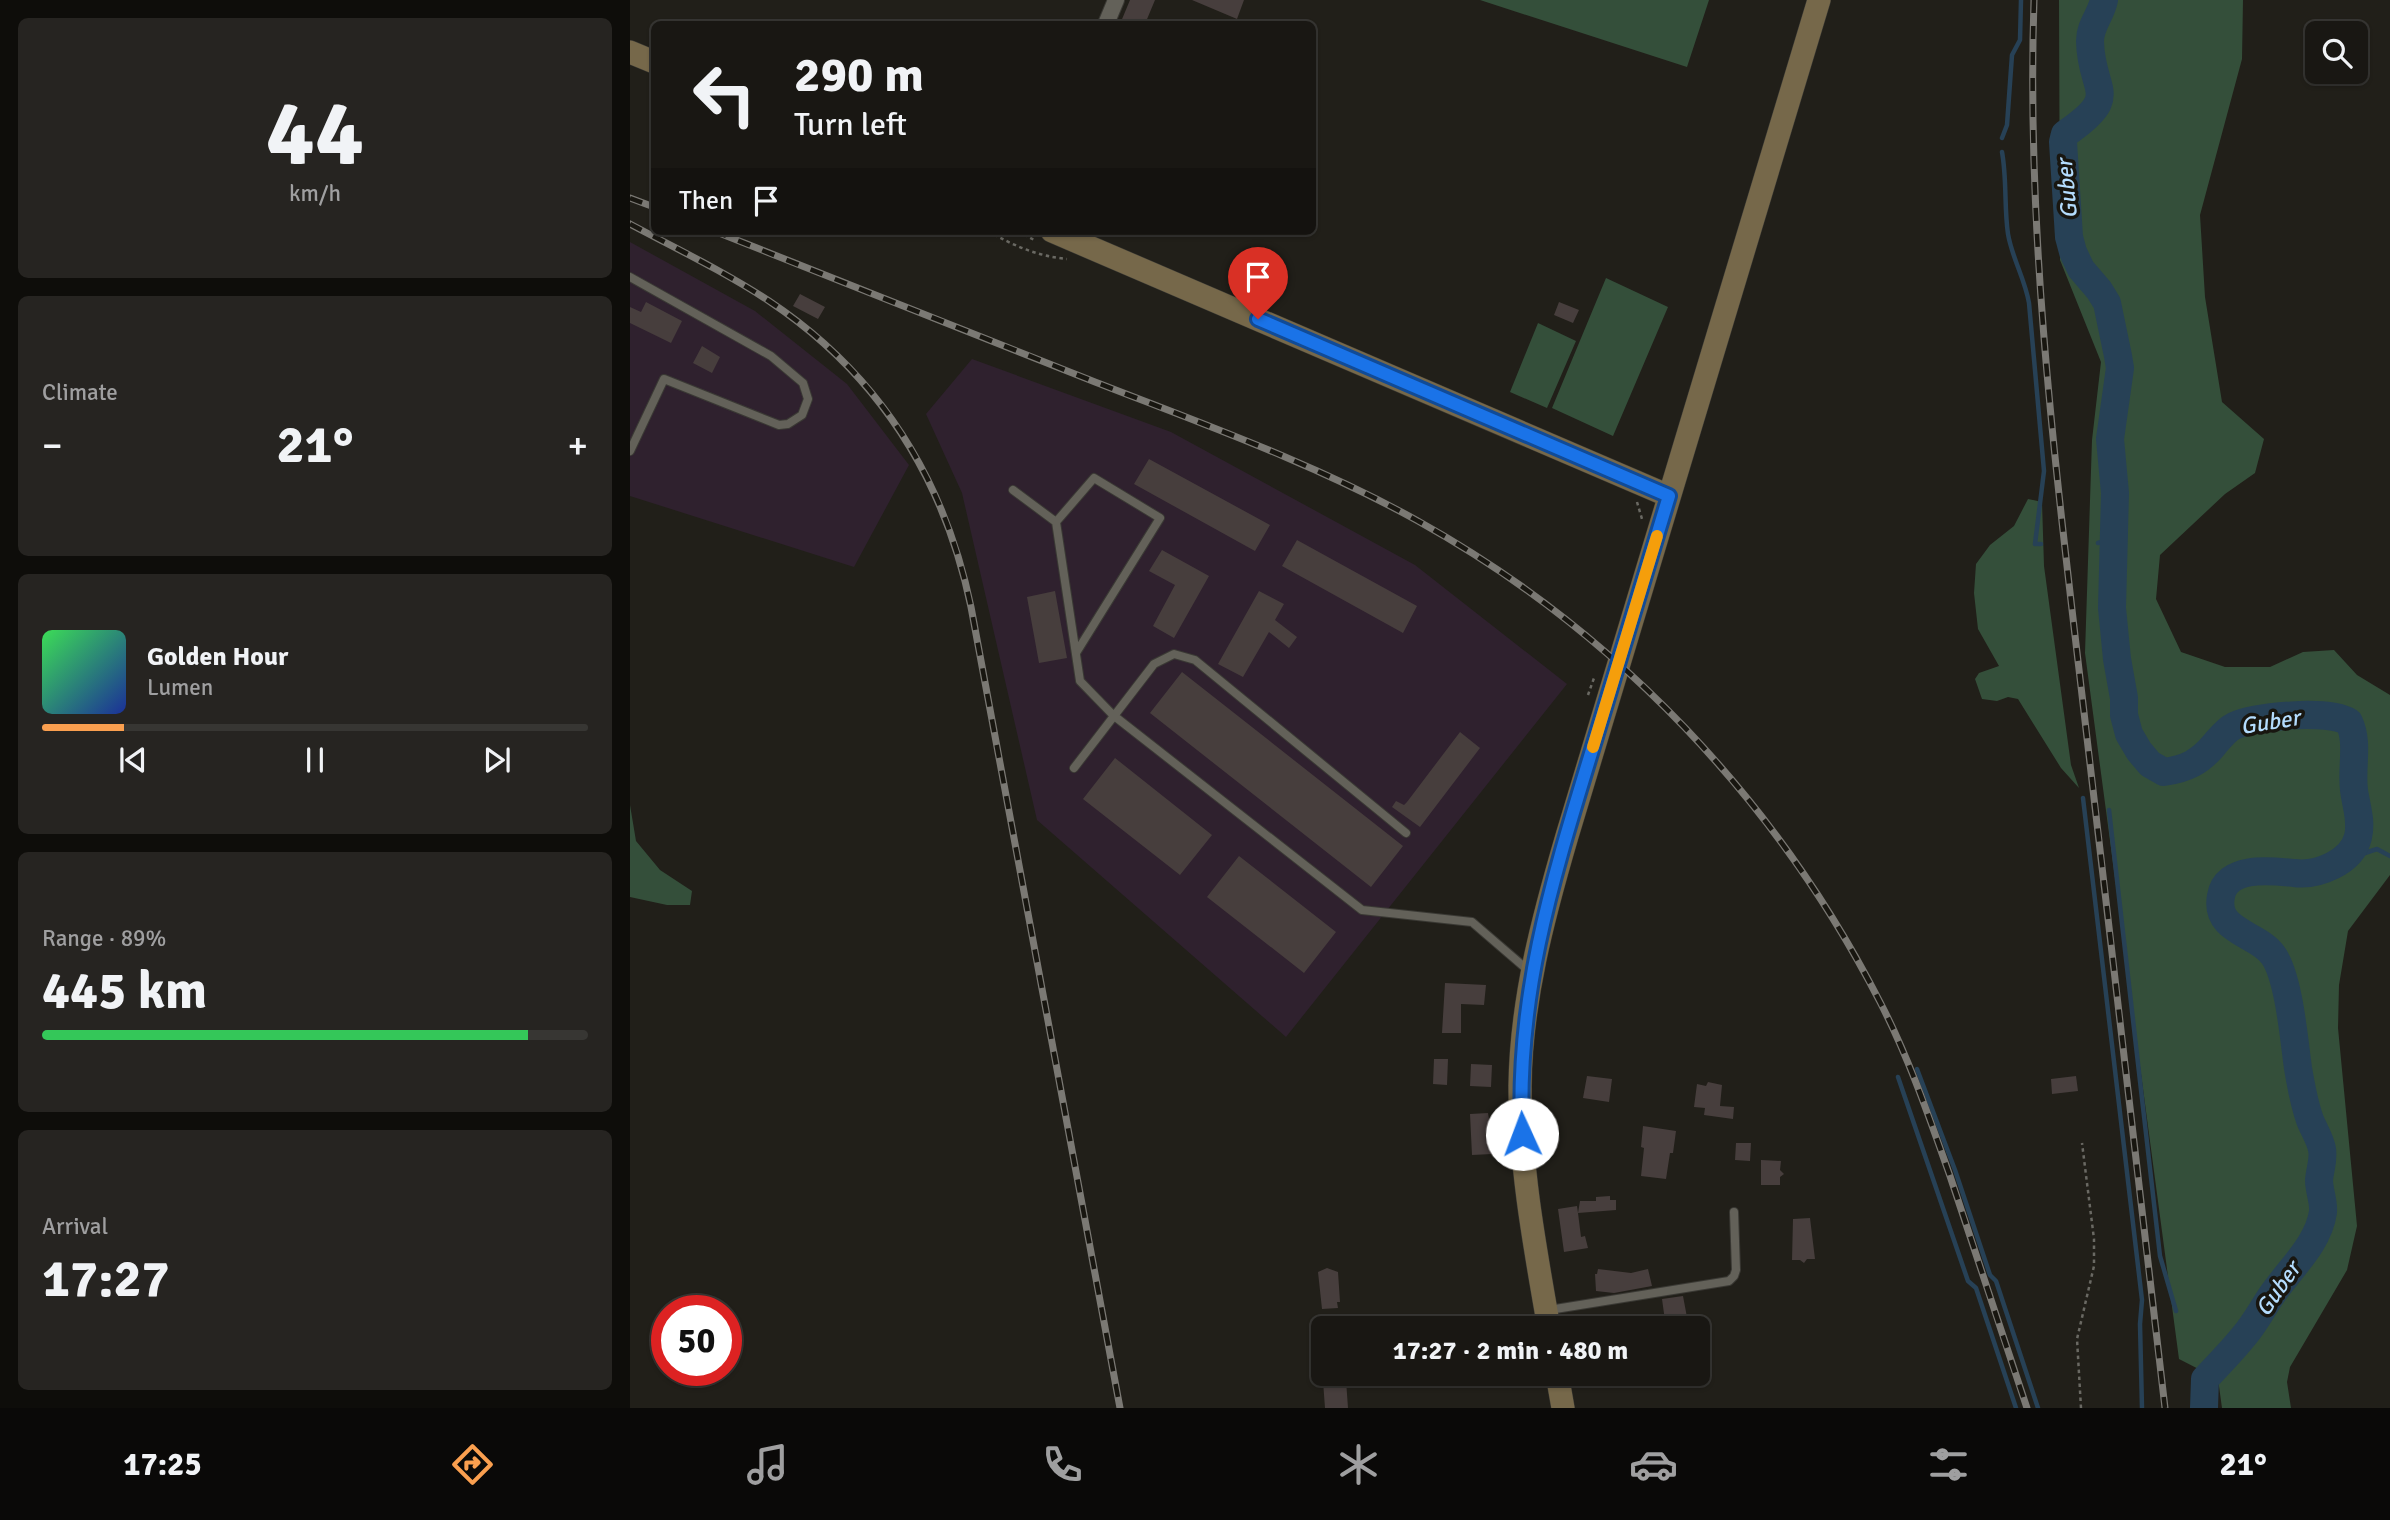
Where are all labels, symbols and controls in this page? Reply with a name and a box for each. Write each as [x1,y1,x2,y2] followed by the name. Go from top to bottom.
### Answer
[2305,21,2368,84] map controls
[2305,21,2368,84] button: search
[794,45,924,105] text: 290 m
[679,49,770,140] icon: left
[266,77,364,190] text: 44
[794,105,907,144] text: Turn left
[2050,155,2084,220] water label: Guber
[289,179,341,208] text: km/h
[747,182,785,220] icon: arrive
[679,185,733,217] text: Then
[1228,247,1288,319] pin
[1239,258,1277,296] icon: arrive
[42,378,118,407] text: Climate
[277,413,353,477] text: 21°
[42,422,63,469] text: −
[567,422,588,469] text: +
[147,641,288,673] text: Golden Hour
[147,673,213,702] text: Lumen
[2238,702,2305,741] water label: Guber
[114,741,152,779] icon: previous
[296,741,334,779] icon: pause
[478,741,516,779] icon: next
[42,924,166,953] text: Range · 89%
[42,959,207,1023] text: 445 km
[1485,1097,1559,1171] position arrow
[42,1212,108,1241] text: Arrival
[42,1247,170,1311] text: 17:27
[2249,1253,2309,1322] water label: Guber
[651,1295,742,1386] speed limit sign: 50
[1393,1335,1628,1367] text: 17:27 · 2 min · 480 m
[448,1440,497,1489] icon: directions
[743,1440,792,1489] icon: music
[1038,1440,1087,1489] icon: phone
[1334,1440,1383,1489] icon: climate
[1629,1440,1678,1489] icon: car
[1924,1440,1973,1489] icon: filters
[123,1445,202,1484] text: 17:25
[2219,1445,2267,1484] text: 21°

